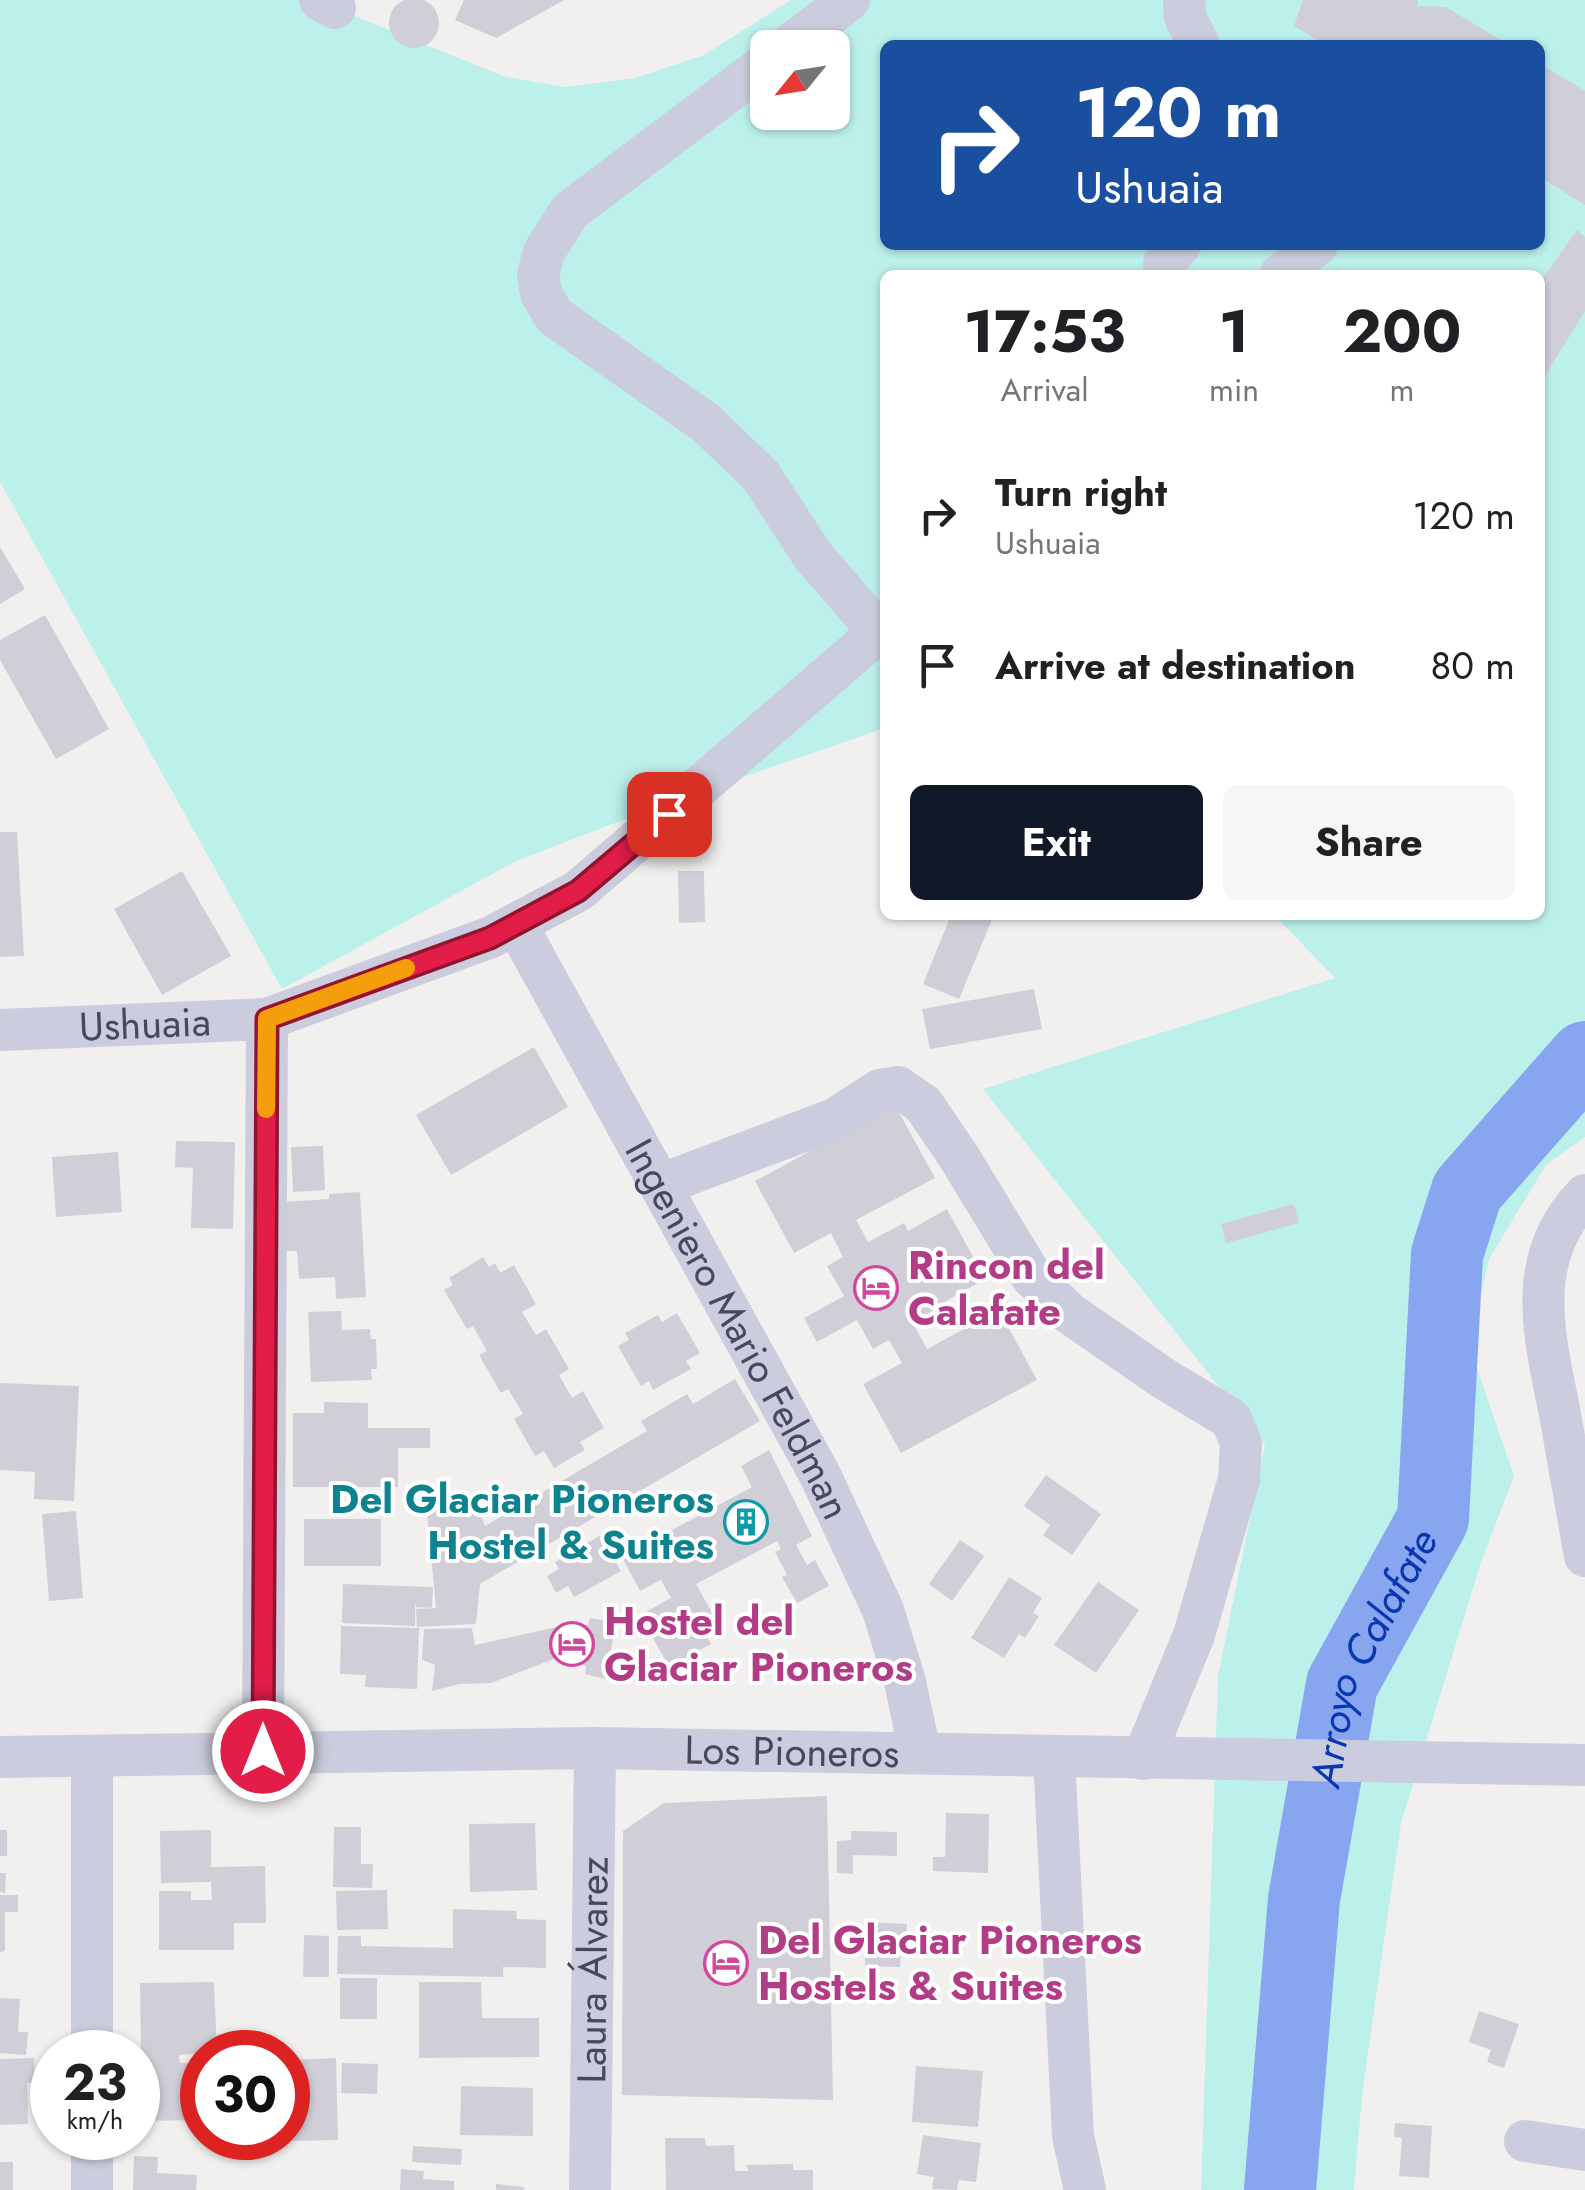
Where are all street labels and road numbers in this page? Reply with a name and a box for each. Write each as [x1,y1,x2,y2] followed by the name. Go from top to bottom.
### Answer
[78,992,212,1056] street label: Ushuaia
[611,1128,866,1529] street label: Ingeniero Mario Feldman
[684,1721,900,1782] street label: Los Pioneros
[562,1856,623,2084] street label: Laura Álvarez

